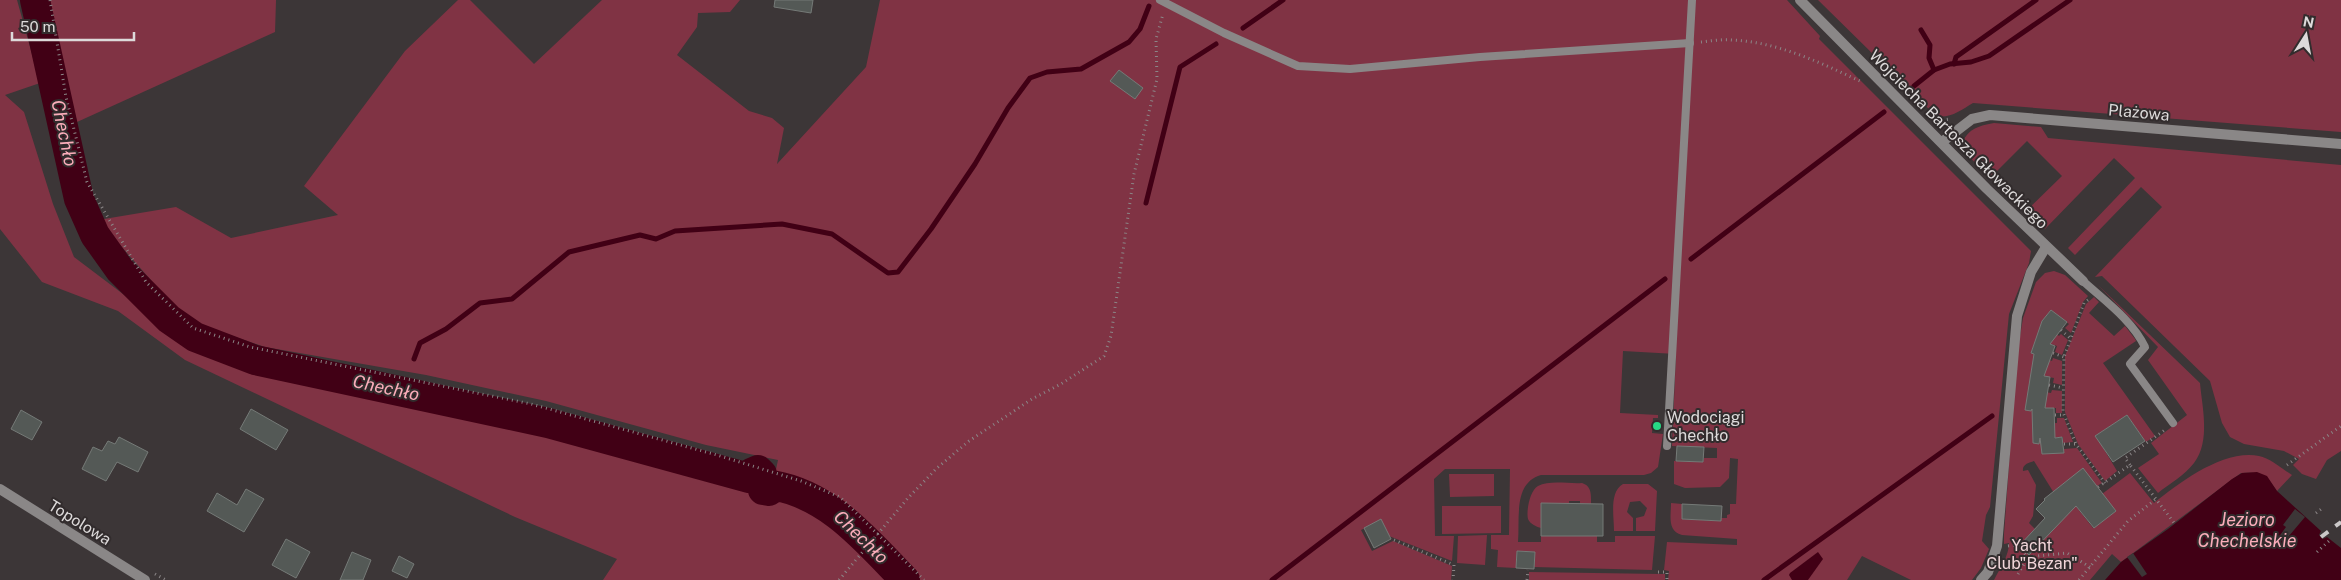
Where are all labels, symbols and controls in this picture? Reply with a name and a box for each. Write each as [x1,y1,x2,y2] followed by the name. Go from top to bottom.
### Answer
[12,10,135,42] scale bar
[2281,10,2331,60] north arrow
[2302,13,2315,31] text: N
[20,18,55,35] text: 50 m
[1865,46,2052,233] street label: Wojciecha Bartosza Głowackiego
[47,98,82,168] water label: Chechło
[2108,100,2170,125] street label: Plażowa
[351,370,421,405] water label: Chechło
[1667,408,1745,445] place label: Wodociągi Chechło
[1651,420,1663,432] marker: Wodociągi Chechło
[45,496,115,549] street label: Topolowa
[830,506,893,568] water label: Chechło
[2198,509,2297,551] water label: Jezioro Chechelskie
[1986,536,2078,573] park label: Yacht Club"Bezan"

